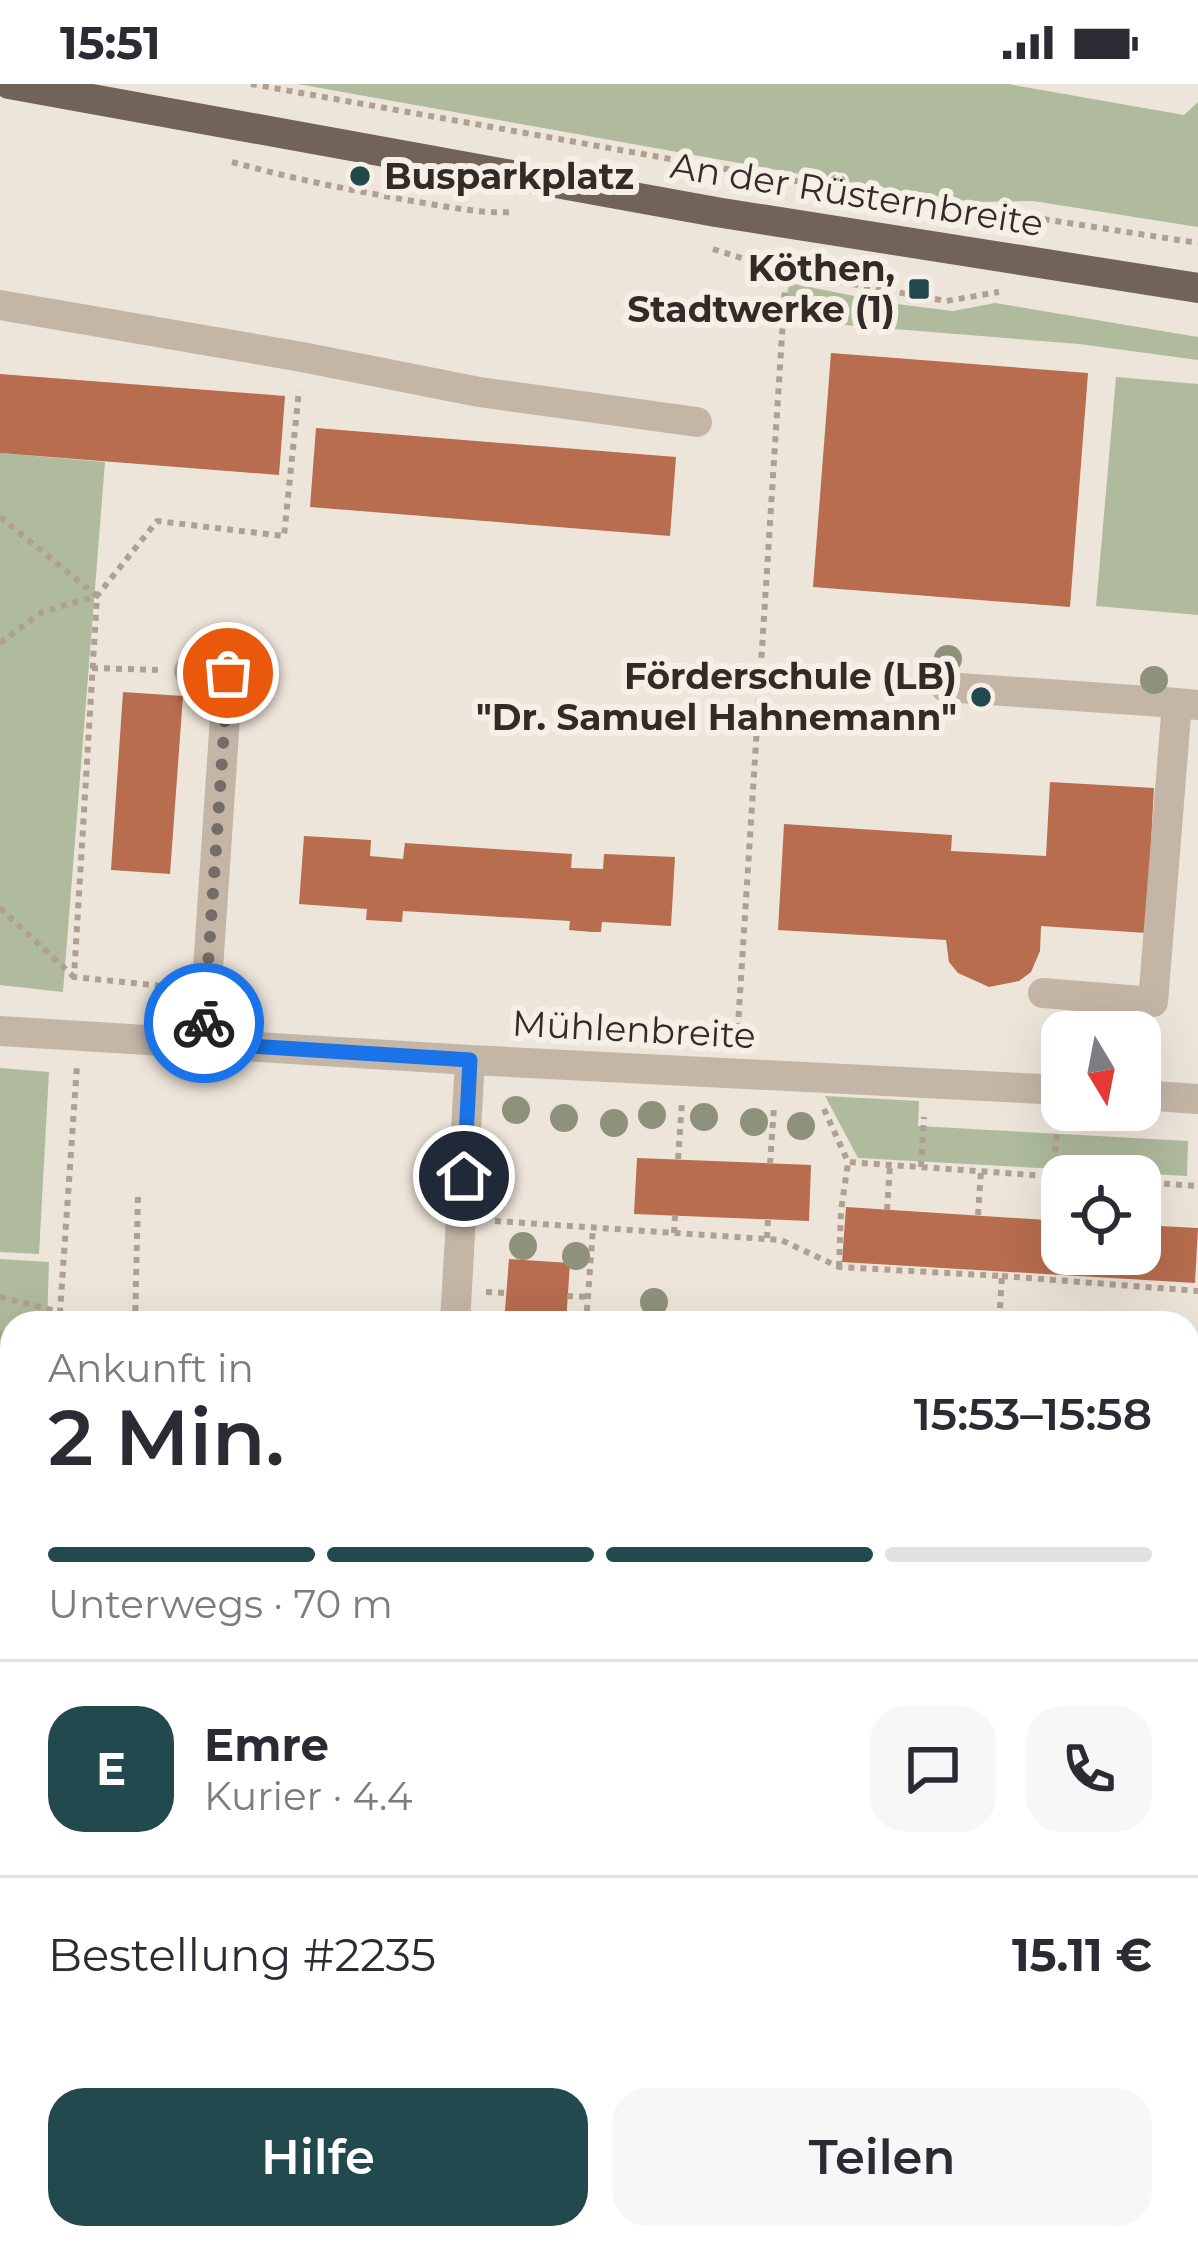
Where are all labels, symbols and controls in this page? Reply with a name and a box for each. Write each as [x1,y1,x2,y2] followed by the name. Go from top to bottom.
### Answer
[60,15,161,70] text: 15:51
[668,143,1046,245] street label: An der Rüsternbreite
[384,154,634,198] place label: Busparkplatz
[347,163,373,189] marker: Busparkplatz
[627,246,895,331] place label: Köthen, Stadtwerke (1)
[906,276,932,302] marker: Köthen, Stadtwerke (1)
[177,622,279,724] pin
[195,640,261,706] icon: bag
[476,654,957,739] place label: Förderschule (LB) "Dr. Samuel Hahnemann"
[968,684,994,710] marker: Förderschule (LB) "Dr. Samuel Hahnemann"
[144,963,264,1083] courier
[171,990,237,1056] icon: bike
[511,1001,757,1057] street label: Mühlenbreite
[1041,1011,1161,1131] north arrow
[1041,1011,1161,1275] map controls
[413,1125,515,1227] pin
[431,1143,497,1209] icon: home
[1041,1155,1161,1275] button: locate
[48,1344,254,1392] text: Ankunft in
[914,1386,1152,1441] text: 15:53–15:58
[48,1389,284,1485] text: 2 Min.
[48,1580,393,1628] text: Unterwegs · 70 m
[870,1706,996,1832] button: chat
[1026,1706,1152,1832] button: phone
[204,1717,329,1772] text: Emre
[96,1741,126,1796] text: E
[204,1772,413,1820] text: Kurier · 4.4
[48,1927,436,1982] text: Bestellung #2235
[1012,1927,1152,1982] text: 15.11 €
[48,2088,588,2226] button: Hilfe
[612,2088,1152,2226] button: Teilen

